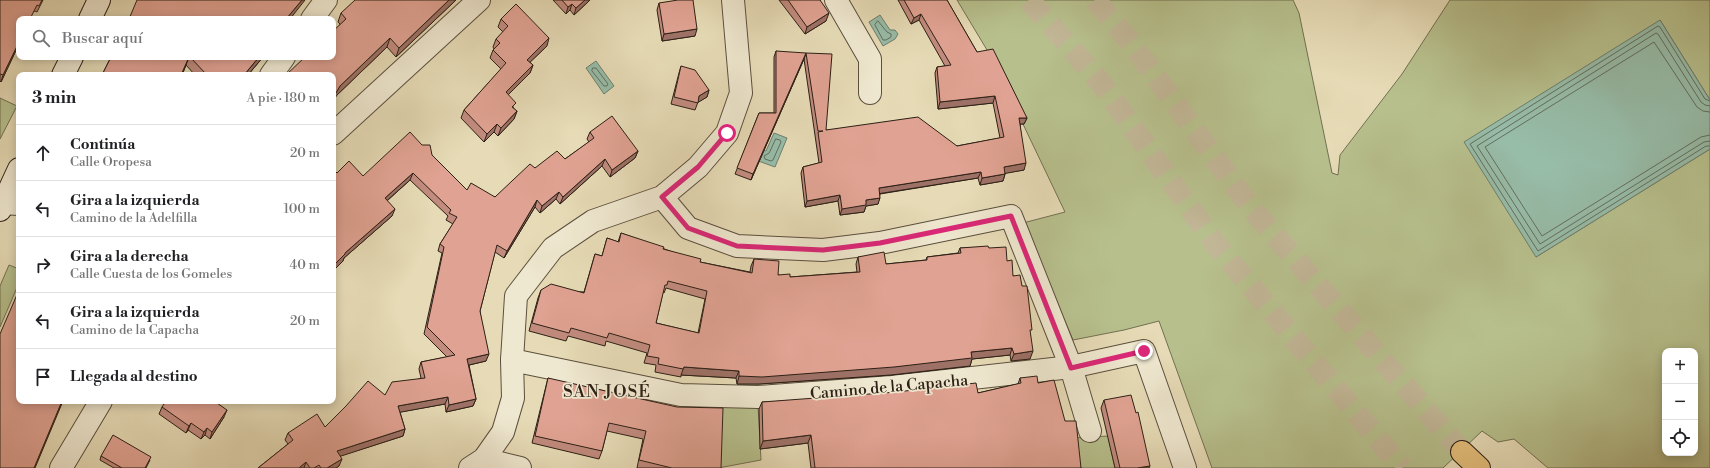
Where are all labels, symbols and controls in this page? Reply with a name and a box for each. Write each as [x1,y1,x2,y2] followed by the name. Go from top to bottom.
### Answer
[16,16,336,60] search box
[30,27,52,49] icon: search
[62,29,143,48] text: Buscar aquí
[32,87,76,109] text: 3 min
[247,90,320,106] text: A pie · 180 m
[718,124,736,142] route start
[70,135,135,154] text: Continúa
[32,142,54,164] icon: ahead
[290,145,320,161] text: 20 m
[70,154,152,170] text: Calle Oropesa
[70,191,200,210] text: Gira a la izquierda
[32,198,54,220] icon: left
[284,201,320,217] text: 100 m
[70,210,197,226] text: Camino de la Adelfilla
[70,247,189,266] text: Gira a la derecha
[32,254,54,276] icon: right
[290,257,320,273] text: 40 m
[70,266,232,282] text: Calle Cuesta de los Gomeles
[70,303,200,322] text: Gira a la izquierda
[32,310,54,332] icon: left
[290,313,320,329] text: 20 m
[70,322,199,338] text: Camino de la Capacha
[1135,342,1153,360] route end
[1662,348,1698,456] map controls
[1662,348,1698,384] button: +
[32,366,54,388] icon: arrive
[70,367,198,386] text: Llegada al destino
[809,370,970,404] street label: Camino de la Capacha
[563,380,651,403] district label: SAN JOSÉ
[1662,384,1698,420] button: −
[1662,420,1698,456] button: locate

